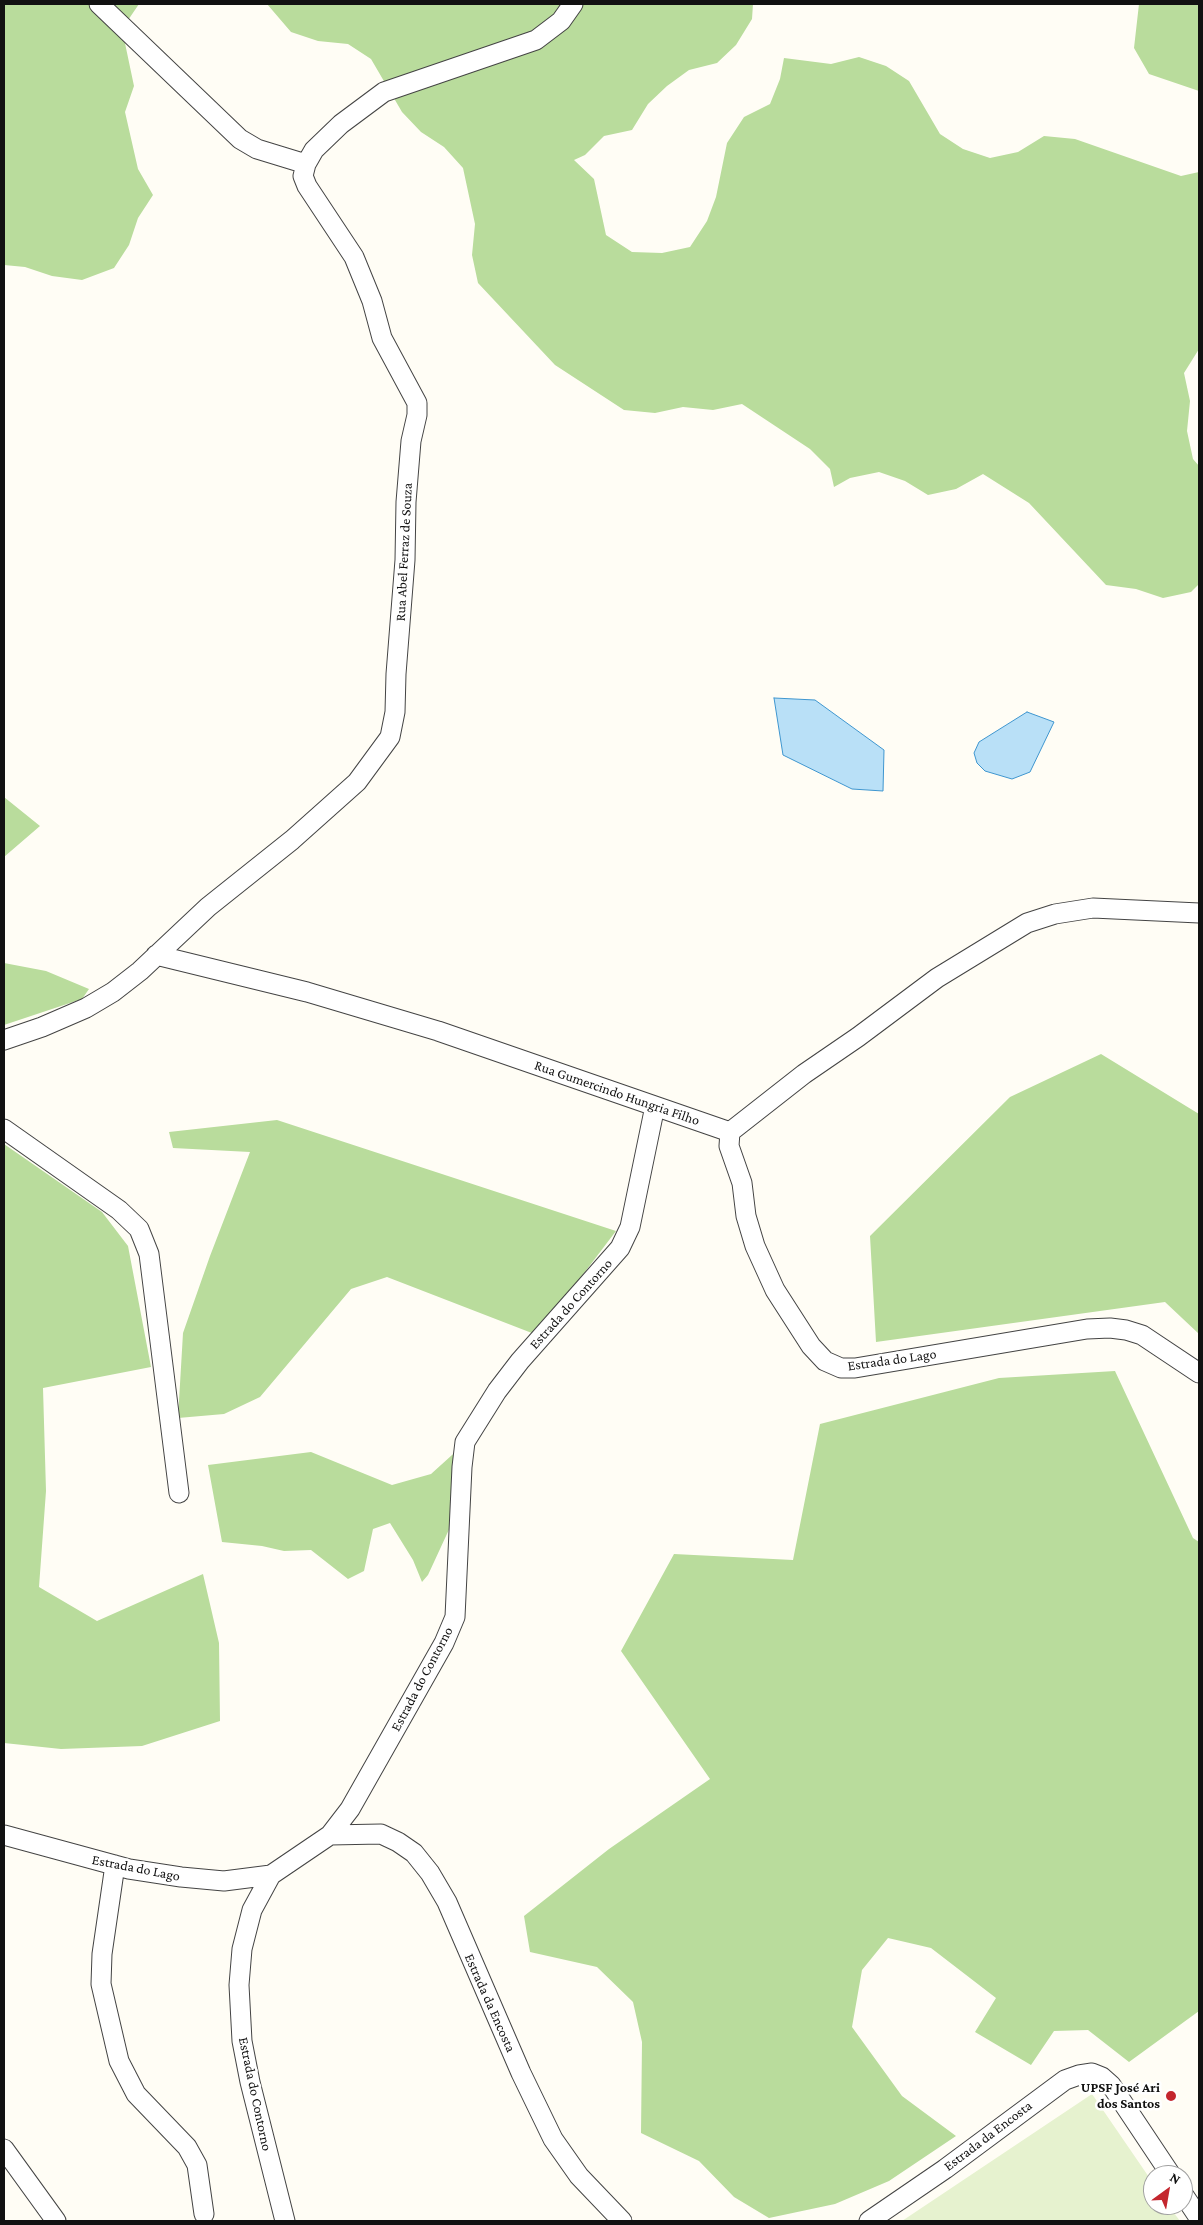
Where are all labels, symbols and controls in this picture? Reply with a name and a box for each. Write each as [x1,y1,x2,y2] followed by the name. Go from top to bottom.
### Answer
[392,482,416,622] street label: Rua Abel Ferraz de Souza
[532,1057,702,1129] street label: Rua Gumercindo Hungria Filho
[526,1255,616,1353] street label: Estrada do Contorno
[847,1345,937,1375] street label: Estrada do Lago
[387,1624,457,1734] street label: Estrada do Contorno
[90,1851,182,1885] street label: Estrada do Lago
[461,1951,519,2055] street label: Estrada da Encosta
[235,2036,275,2152] street label: Estrada do Contorno
[1081,2080,1160,2112] place label: UPSF José Ari dos Santos
[1164,2089,1178,2103] marker: UPSF José Ari dos Santos
[941,2097,1035,2175] street label: Estrada da Encosta
[1143,2165,1193,2215] north arrow
[1167,2169,1184,2187] text: N

